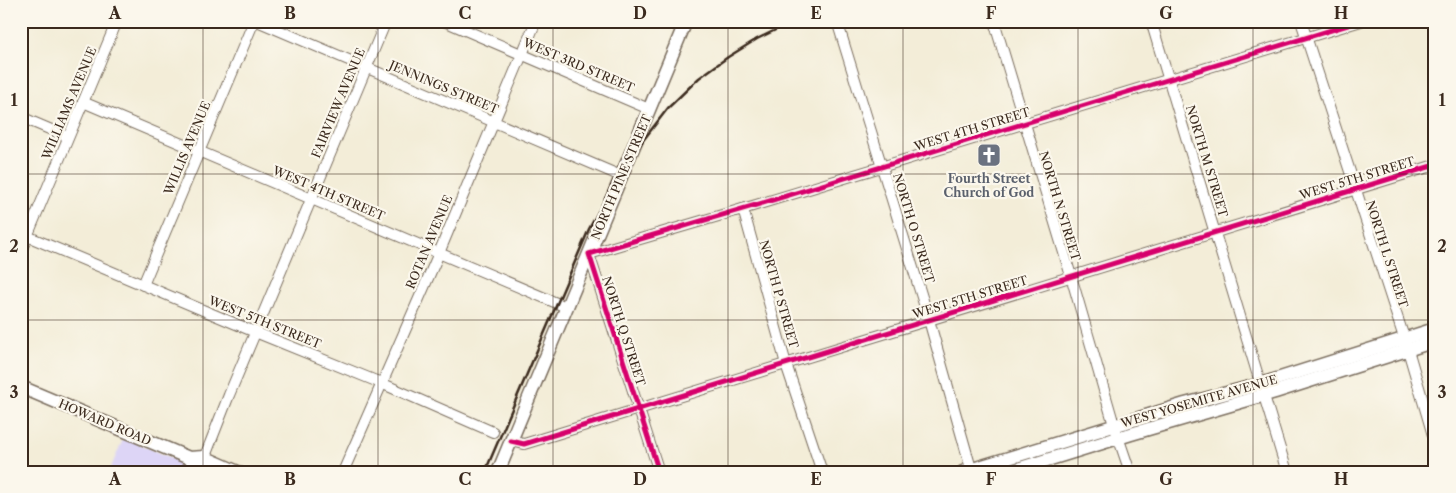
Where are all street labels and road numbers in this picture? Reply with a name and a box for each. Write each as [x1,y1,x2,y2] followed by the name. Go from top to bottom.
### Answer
[520,34,637,95] street label: WEST 3RD STREET
[38,44,100,163] street label: WILLIAMS AVENUE
[308,46,368,160] street label: FAIRVIEW AVENUE
[385,56,501,117] street label: JENNINGS STREET
[160,99,213,198] street label: WILLIS AVENUE
[1183,103,1231,219] street label: NORTH M STREET
[911,104,1032,154] street label: WEST 4TH STREET
[588,112,654,242] street label: NORTH PINE STREET
[1036,149,1084,263] street label: NORTH N STREET
[1297,153,1417,203] street label: WEST 5TH STREET
[270,162,387,223] street label: WEST 4TH STREET
[890,171,938,285] street label: NORTH O STREET
[402,193,456,291] street label: ROTAN AVENUE
[1363,198,1411,310] street label: NORTH L STREET
[756,238,802,350] street label: NORTH P STREET
[910,272,1030,322] street label: WEST 5TH STREET
[599,274,649,388] street label: NORTH Q STREET
[206,292,323,351] street label: WEST 5TH STREET
[1118,371,1279,431] street label: WEST YOSEMITE AVENUE
[56,396,154,448] street label: HOWARD ROAD

